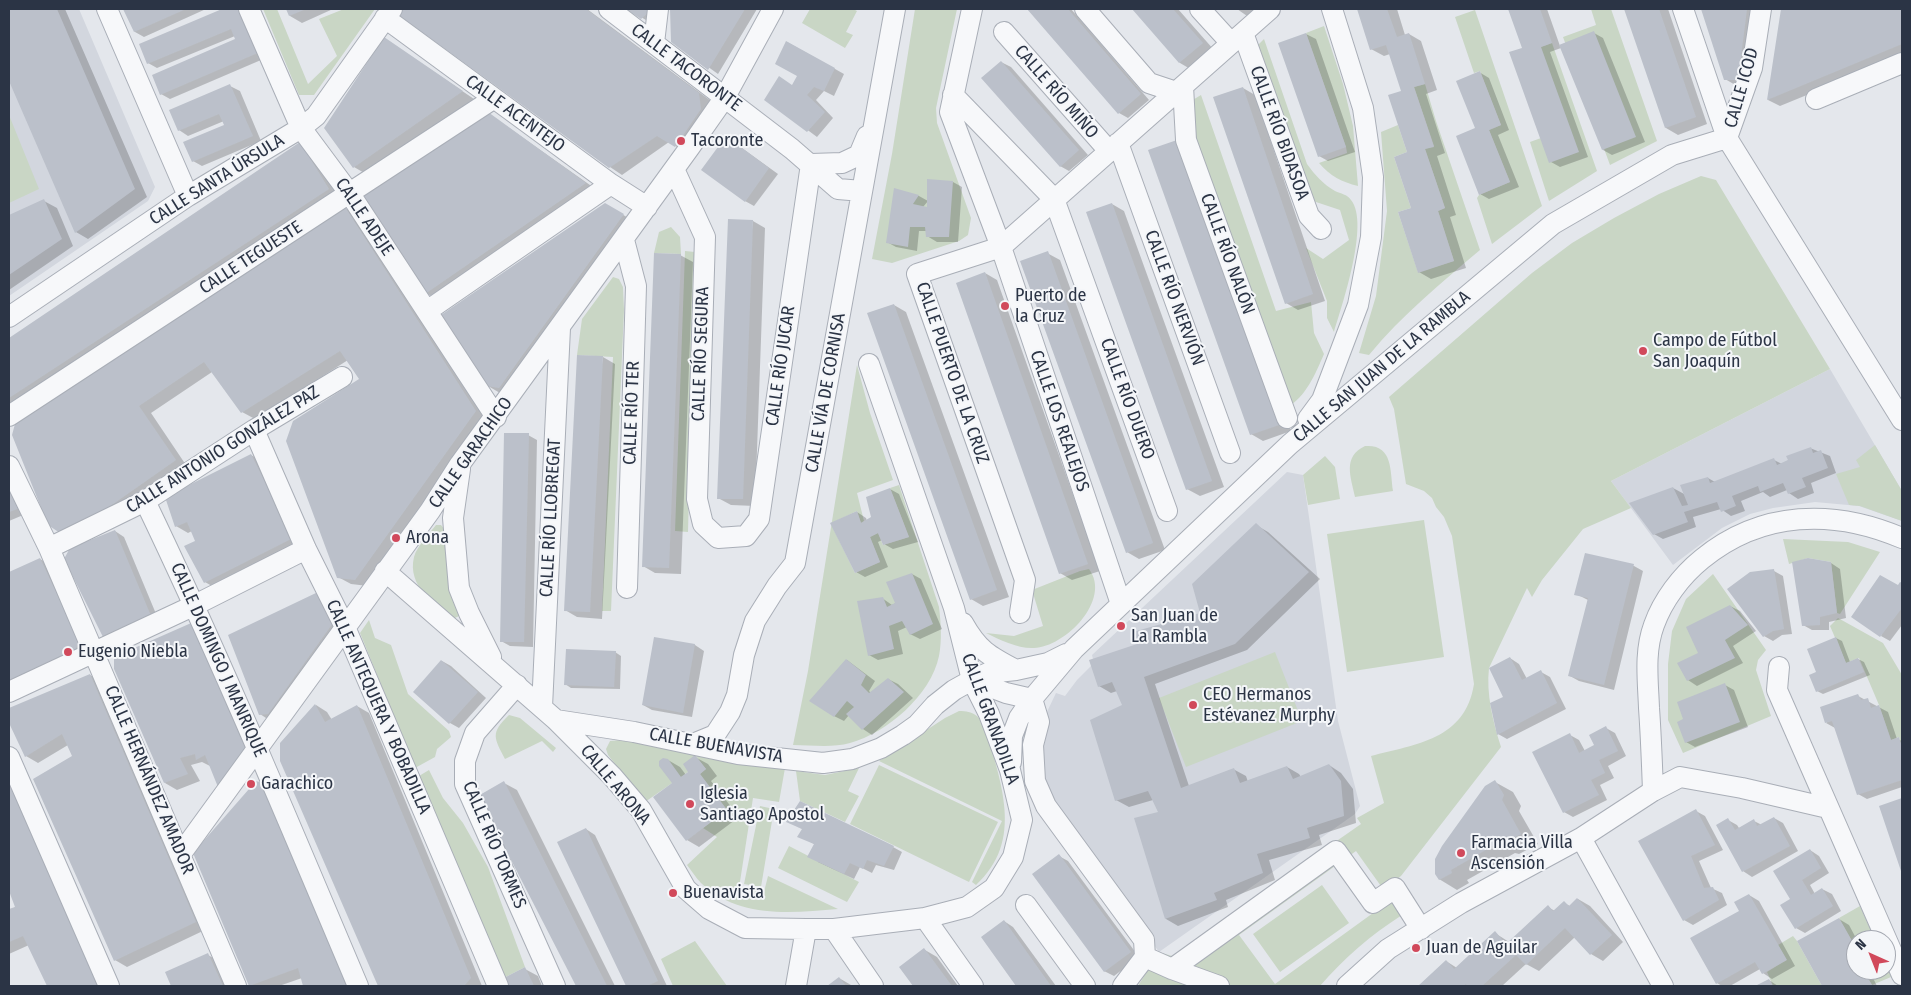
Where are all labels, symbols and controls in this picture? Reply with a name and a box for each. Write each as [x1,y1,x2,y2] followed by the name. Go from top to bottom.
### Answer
[627,19,745,117] street label: CALLE TACORONTE
[1009,41,1103,143] street label: CALLE RÍO MIÑO
[1720,45,1764,131] street label: CALLE ICOD
[1245,63,1313,203] street label: CALLE RÍO BIDASOA
[461,71,569,157] street label: CALLE ACENTEJO
[146,130,288,230] street label: CALLE SANTA ÚRSULA
[691,130,763,152] place label: Tacoronte
[675,135,687,147] marker: Tacoronte
[330,174,398,260] street label: CALLE ADEJE
[1195,191,1259,317] street label: CALLE RÍO NALÓN
[196,217,306,299] street label: CALLE TEGUESTE
[1139,227,1209,369] street label: CALLE RÍO NERVIÓN
[911,279,993,467] street label: CALLE PUERTO DE LA CRUZ
[1015,285,1086,328] place label: Puerto de la Cruz
[688,286,714,422] street label: CALLE RÍO SEGURA
[1289,286,1475,448] street label: CALLE SAN JUAN DE LA RAMBLA
[999,300,1011,312] marker: Puerto de la Cruz
[762,304,800,428] street label: CALLE RÍO JUCAR
[801,311,851,475] street label: CALLE VÍA DE CORNISA
[1653,330,1777,372] place label: Campo de Fútbol San Joaquín
[1095,335,1159,463] street label: CALLE RÍO DUERO
[1637,345,1649,357] marker: Campo de Fútbol San Joaquín
[1025,348,1093,494] street label: CALLE LOS REALEJOS
[619,361,645,465] street label: CALLE RÍO TER
[122,382,324,518] street label: CALLE ANTONIO GONZÁLEZ PAZ
[425,393,517,513] street label: CALLE GARACHICO
[536,438,566,598] street label: CALLE RÍO LLOBREGAT
[406,527,449,549] place label: Arona
[390,532,402,544] marker: Arona
[165,560,271,760] street label: CALLE DOMINGO J MANRIQUE
[321,597,435,817] street label: CALLE ANTEQUERA Y BOBADILLA
[1131,605,1218,648] place label: San Juan de La Rambla
[1115,620,1127,632] marker: San Juan de La Rambla
[78,641,188,663] place label: Eugenio Niebla
[62,646,74,658] marker: Eugenio Niebla
[956,651,1024,787] street label: CALLE GRANADILLA
[99,683,199,877] street label: CALLE HERNÁNDEZ AMADOR
[1203,684,1335,726] place label: CEO Hermanos Estévanez Murphy
[1187,699,1199,711] marker: CEO Hermanos Estévanez Murphy
[647,724,785,768] street label: CALLE BUENAVISTA
[575,741,655,829] street label: CALLE ARONA
[261,773,333,795] place label: Garachico
[245,778,257,790] marker: Garachico
[457,778,531,912] street label: CALLE RÍO TORMES
[700,783,824,826] place label: Iglesia Santiago Apostol
[684,798,696,810] marker: Iglesia Santiago Apostol
[1471,832,1573,874] place label: Farmacia Villa Ascensión
[1455,847,1467,859] marker: Farmacia Villa Ascensión
[683,882,764,904] place label: Buenavista
[667,887,679,899] marker: Buenavista
[1846,930,1896,980] north arrow
[1852,936,1870,954] text: N
[1426,937,1537,959] place label: Juan de Aguilar
[1410,942,1422,954] marker: Juan de Aguilar

